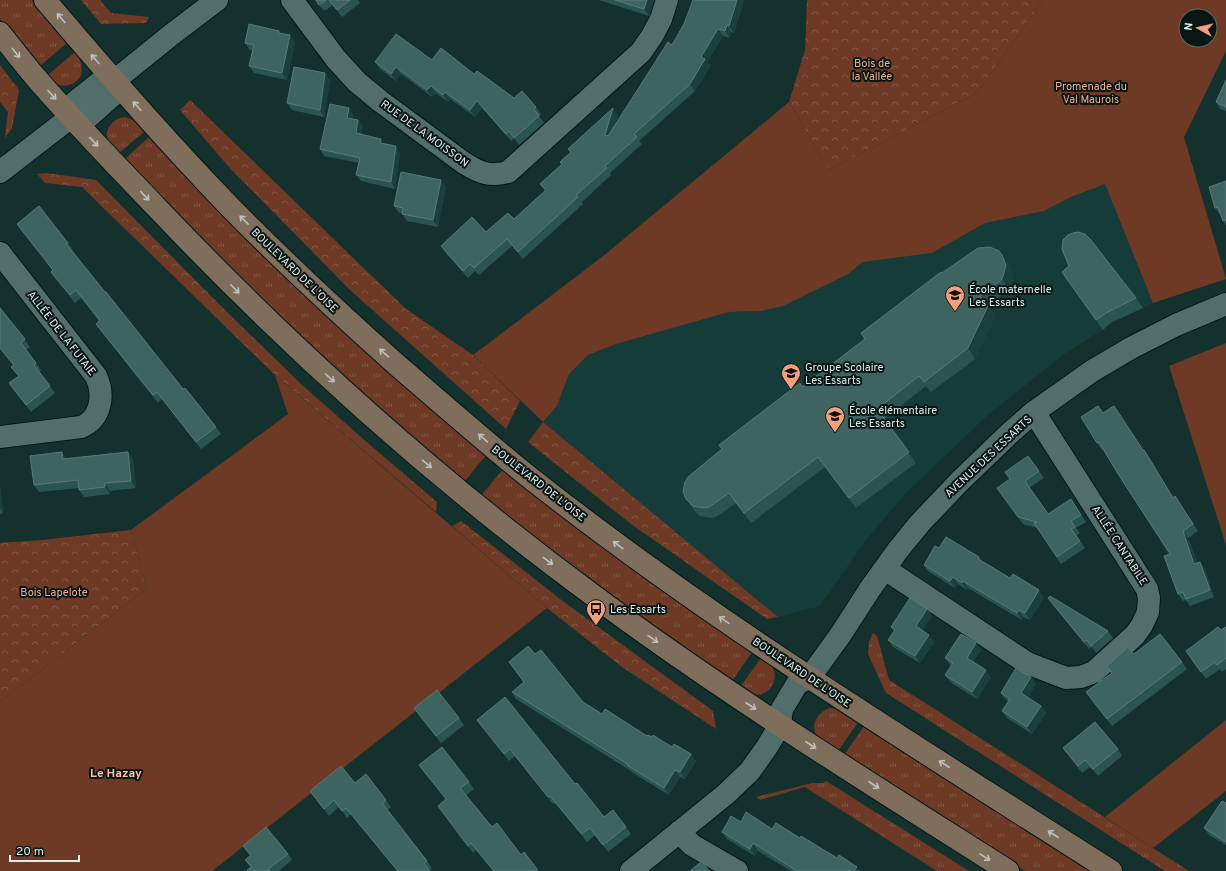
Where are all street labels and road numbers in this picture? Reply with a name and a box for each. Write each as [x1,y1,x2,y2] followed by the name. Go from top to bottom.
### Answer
[378,97,471,170] street label: RUE DE LA MOISSON
[248,226,341,316] street label: BOULEVARD DE L'OISE
[24,288,99,379] street label: ALLÉE DE LA FUTAIE
[942,413,1035,501] street label: AVENUE DES ESSARTS
[489,443,588,525] street label: BOULEVARD DE L'OISE
[1088,502,1151,588] street label: ALLÉE CANTABILE
[750,635,853,711] street label: BOULEVARD DE L'OISE

